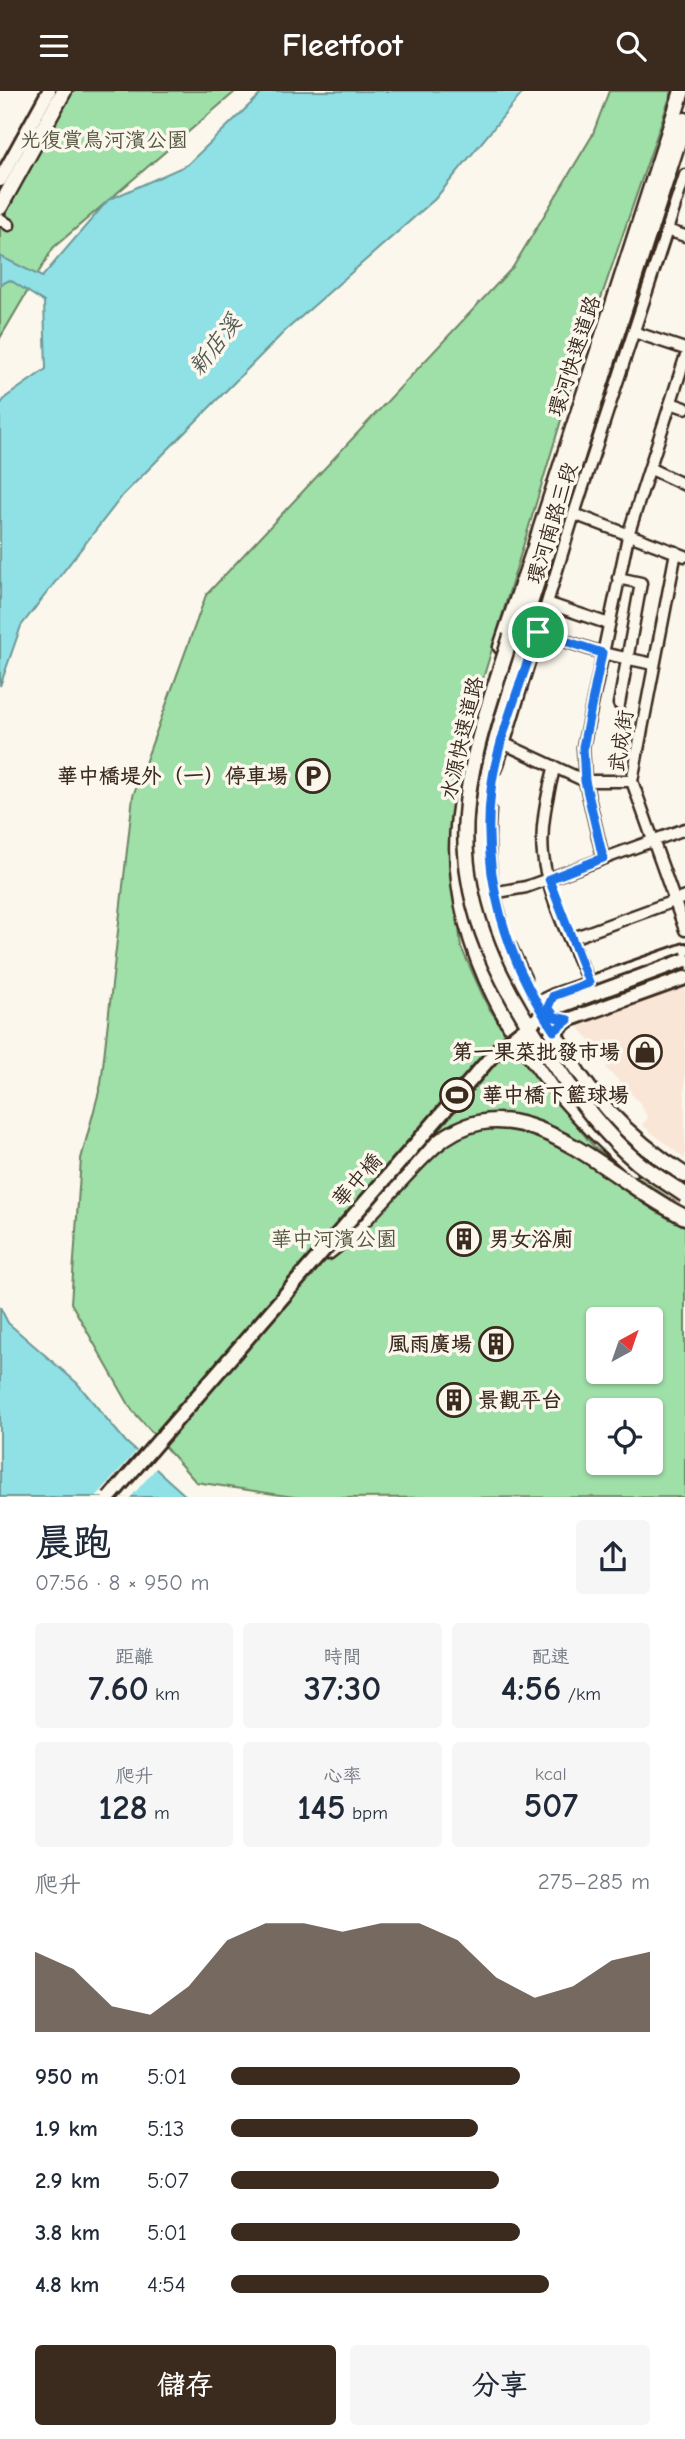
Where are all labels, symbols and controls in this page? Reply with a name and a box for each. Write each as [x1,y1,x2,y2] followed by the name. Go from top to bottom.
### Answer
[35,27,73,65] icon: menu
[282,27,403,64] text: Fleetfoot
[612,27,650,65] icon: search
[20,128,188,152] park label: 光復賞鳥河濱公園
[543,292,605,420] street label: 環河快速道路
[183,308,248,380] water label: 新店溪
[522,459,582,587] street label: 環河南路三段
[508,602,568,662] pin
[519,613,557,651] icon: arrive
[436,674,488,802] street label: 水源快速道路
[604,708,638,774] street label: 武成街
[294,757,332,795] parking icon: 華中橋堤外（一）停車場
[57,764,288,788] place label: 華中橋堤外（一）停車場
[626,1033,664,1071] shop icon: 第一果菜批發市場
[452,1040,620,1064] place label: 第一果菜批發市場
[438,1076,476,1114] sports icon: 華中橋下籃球場
[482,1083,629,1107] place label: 華中橋下籃球場
[327,1148,387,1212] street label: 華中橋
[445,1220,483,1258] building icon: 男女浴廁
[271,1227,397,1251] park label: 華中河濱公園
[489,1227,573,1251] place label: 男女浴廁
[586,1307,663,1384] north arrow
[586,1307,663,1475] map controls
[477,1325,515,1363] building icon: 風雨廣場
[388,1332,472,1356] place label: 風雨廣場
[435,1381,473,1419] building icon: 景觀平台
[478,1388,562,1412] place label: 景觀平台
[586,1398,663,1475] button: locate
[576,1520,650,1594] button: share
[35,1521,111,1565] text: 晨跑
[35,1569,210,1596] text: 07:56 · 8 × 950 m
[115,1646,153,1668] text: 距離
[323,1646,362,1668] text: 時間
[532,1646,570,1668] text: 配速
[88,1668,149,1709] text: 7.60
[304,1668,381,1709] text: 37:30
[501,1668,561,1709] text: 4:56
[149,1683,180,1705] text: km
[561,1683,601,1705] text: /km
[535,1763,567,1785] text: kcal
[115,1765,153,1787] text: 爬升
[323,1765,362,1787] text: 心率
[524,1785,578,1826] text: 507
[99,1787,148,1828] text: 128
[297,1787,346,1828] text: 145
[148,1802,170,1824] text: m
[346,1802,388,1824] text: bpm
[538,1868,650,1895] text: 275–285 m
[35,1871,81,1898] text: 爬升
[35,2063,99,2090] text: 950 m
[147,2063,187,2090] text: 5:01
[35,2115,98,2142] text: 1.9 km
[147,2115,184,2142] text: 5:13
[35,2167,100,2194] text: 2.9 km
[147,2167,189,2194] text: 5:07
[35,2219,100,2246] text: 3.8 km
[147,2219,187,2246] text: 5:01
[35,2271,99,2298] text: 4.8 km
[147,2271,186,2298] text: 4:54
[35,2345,336,2425] button: 儲存
[350,2345,650,2425] button: 分享

